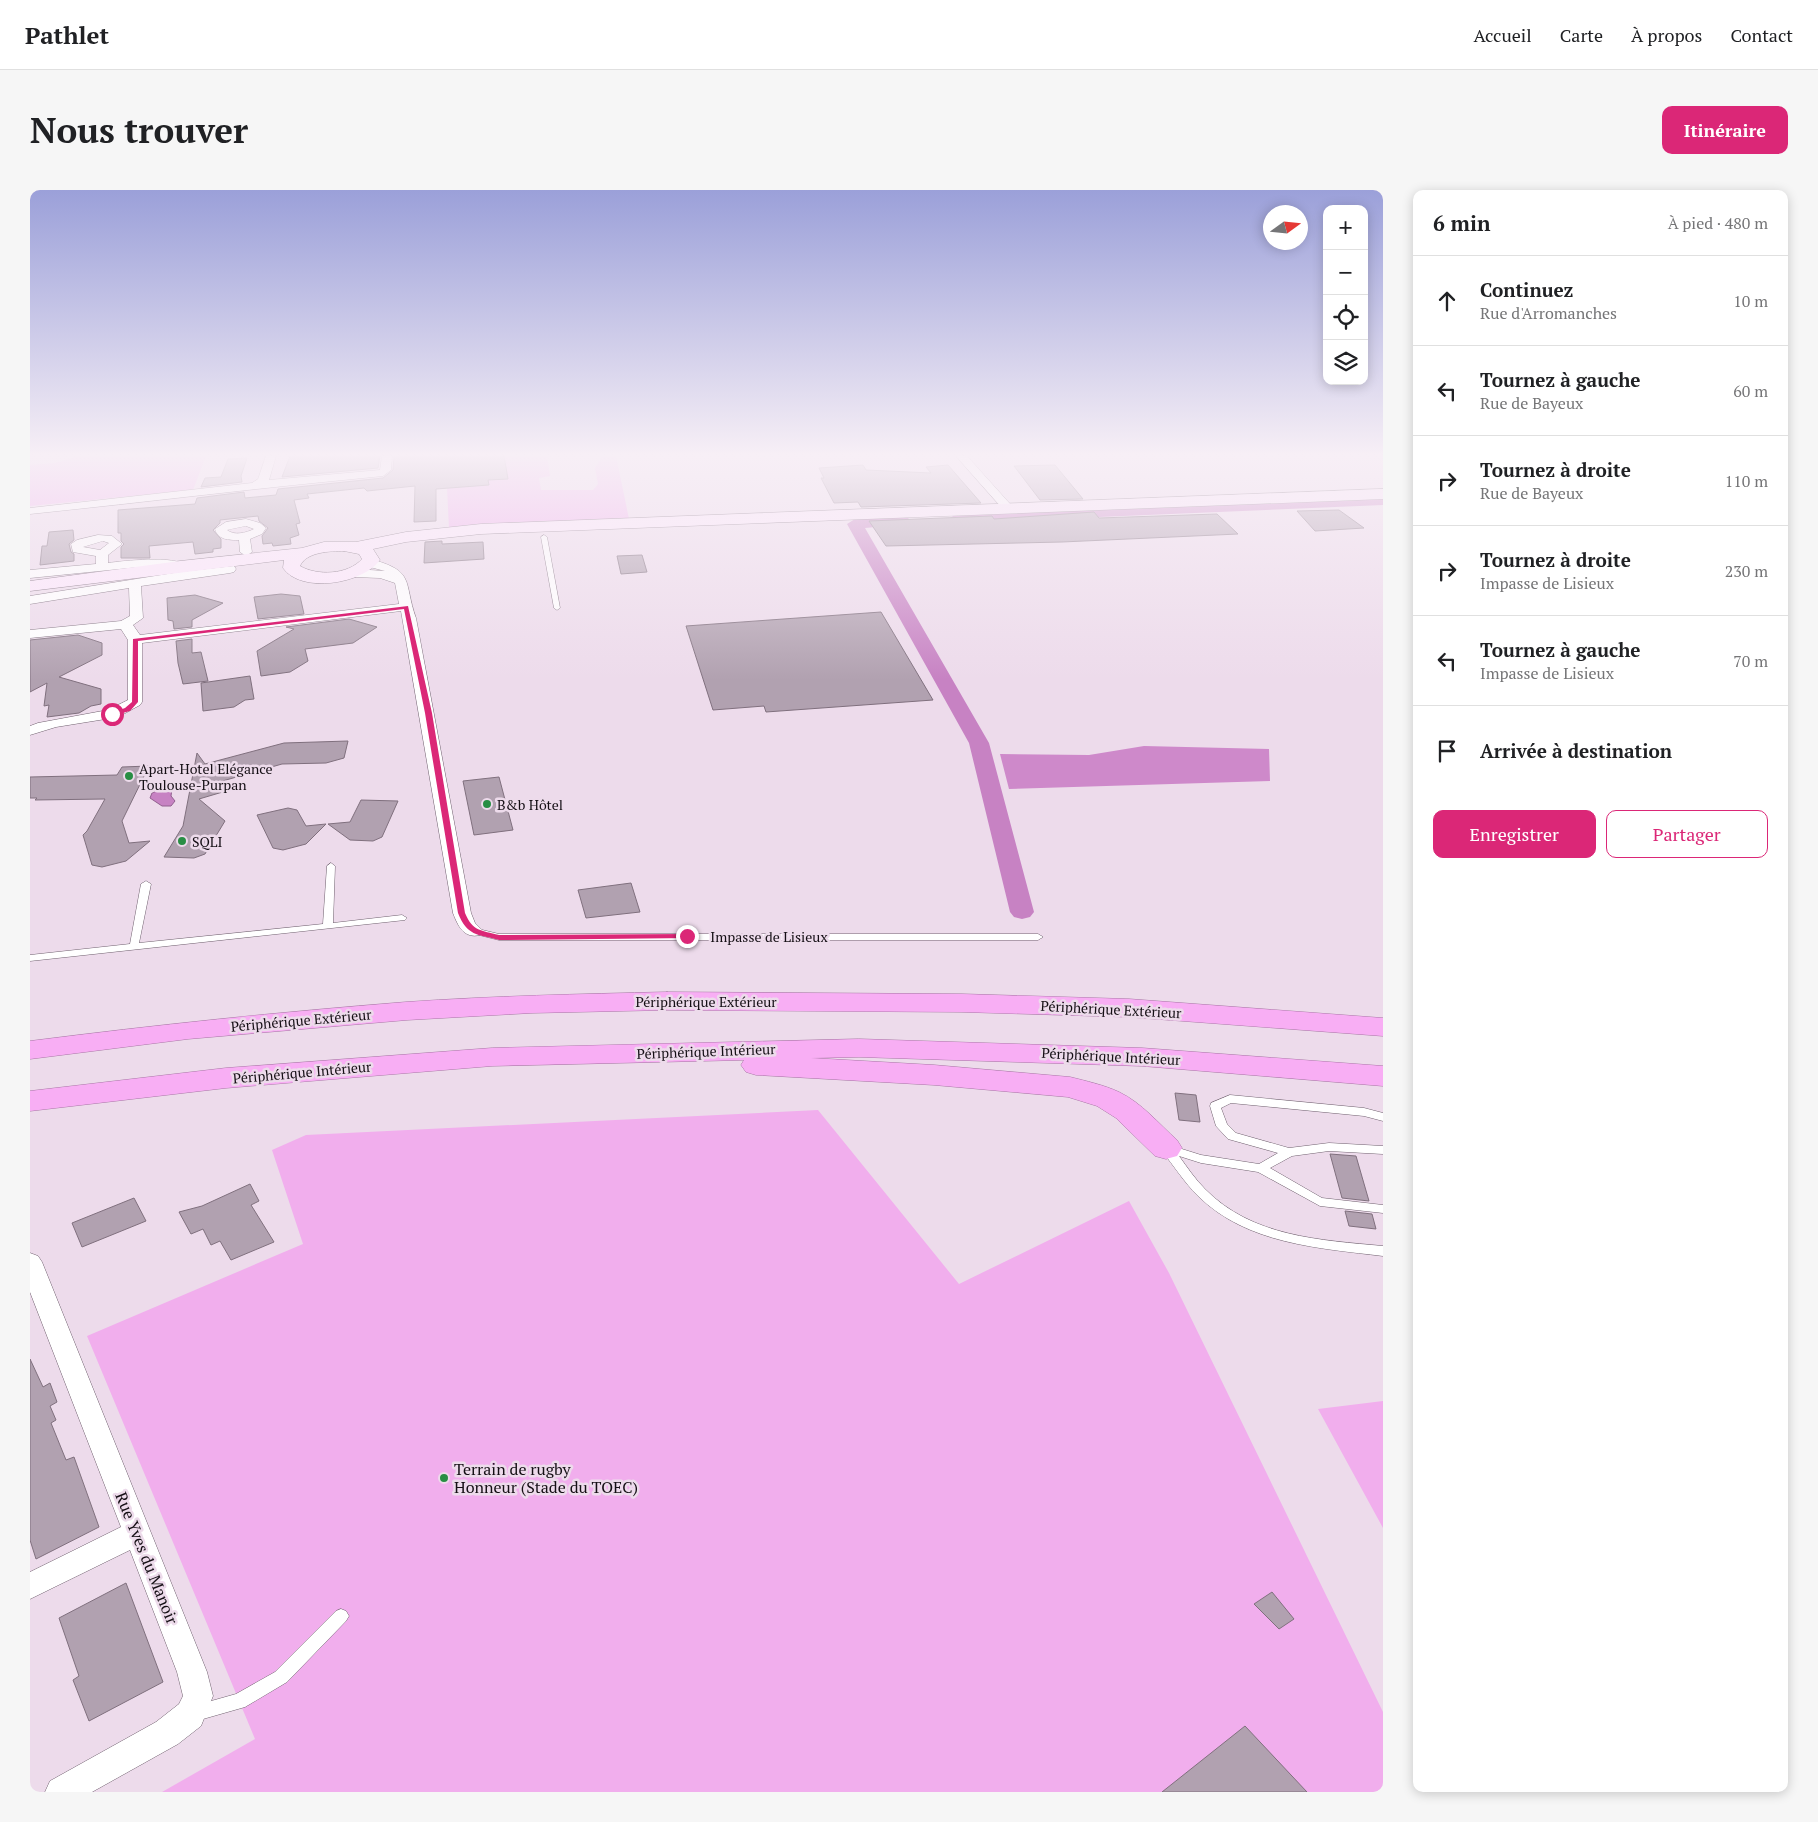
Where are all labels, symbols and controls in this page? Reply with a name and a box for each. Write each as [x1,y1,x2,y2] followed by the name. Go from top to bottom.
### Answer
[25,19,109,51] text: Pathlet
[1473,23,1532,47] text: Accueil
[1560,23,1603,47] text: Carte
[1631,23,1702,47] text: À propos
[1730,23,1793,47] text: Contact
[1662,106,1788,154] button: Itinéraire
[30,107,248,153] text: Nous trouver
[1263,205,1308,250] north arrow
[1323,205,1368,385] map controls
[1323,205,1368,250] button: +
[1433,209,1490,237] text: 6 min
[1668,212,1768,234] text: À pied · 480 m
[1323,250,1368,295] button: −
[1480,277,1573,302] text: Continuez
[1433,287,1461,315] icon: ahead
[1733,290,1768,312] text: 10 m
[1323,295,1368,340] button: locate
[1480,302,1617,324] text: Rue d'Arromanches
[1323,340,1368,385] button: layers
[1480,367,1641,392] text: Tournez à gauche
[1433,377,1461,405] icon: left
[1733,380,1768,402] text: 60 m
[1480,392,1583,414] text: Rue de Bayeux
[1480,457,1631,482] text: Tournez à droite
[1433,467,1461,495] icon: right
[1725,470,1768,492] text: 110 m
[1480,482,1583,504] text: Rue de Bayeux
[1480,547,1631,572] text: Tournez à droite
[1433,557,1461,585] icon: right
[1725,560,1768,582] text: 230 m
[1480,572,1614,594] text: Impasse de Lisieux
[1480,637,1641,662] text: Tournez à gauche
[1433,647,1461,675] icon: left
[1733,650,1768,672] text: 70 m
[1480,662,1614,684] text: Impasse de Lisieux
[101,703,124,726] route start
[1433,737,1461,765] icon: arrive
[1480,738,1672,763] text: Arrivée à destination
[139,759,273,794] place label: Apart-Hotel Elégance Toulouse-Purpan
[123,770,135,782] marker: Apart-Hotel Elégance Toulouse-Purpan
[497,795,563,814] place label: B&b Hôtel
[481,798,493,810] marker: B&b Hôtel
[1433,810,1596,858] button: Enregistrer
[1606,810,1768,858] button: Partager
[192,832,223,851] place label: SQLI
[176,835,188,847] marker: SQLI
[676,925,699,948] route end
[710,927,828,946] street label: Impasse de Lisieux
[635,992,777,1011] street label: Périphérique Extérieur
[1040,996,1183,1022] street label: Périphérique Extérieur
[230,1004,373,1036] street label: Périphérique Extérieur
[636,1039,776,1063] street label: Périphérique Intérieur
[1041,1043,1182,1069] street label: Périphérique Intérieur
[232,1056,373,1088] street label: Périphérique Intérieur
[454,1458,638,1498] place label: Terrain de rugby Honneur (Stade du TOEC)
[438,1472,450,1484] marker: Terrain de rugby Honneur (Stade du TOEC)
[110,1489,184,1628] street label: Rue Yves du Manoir

